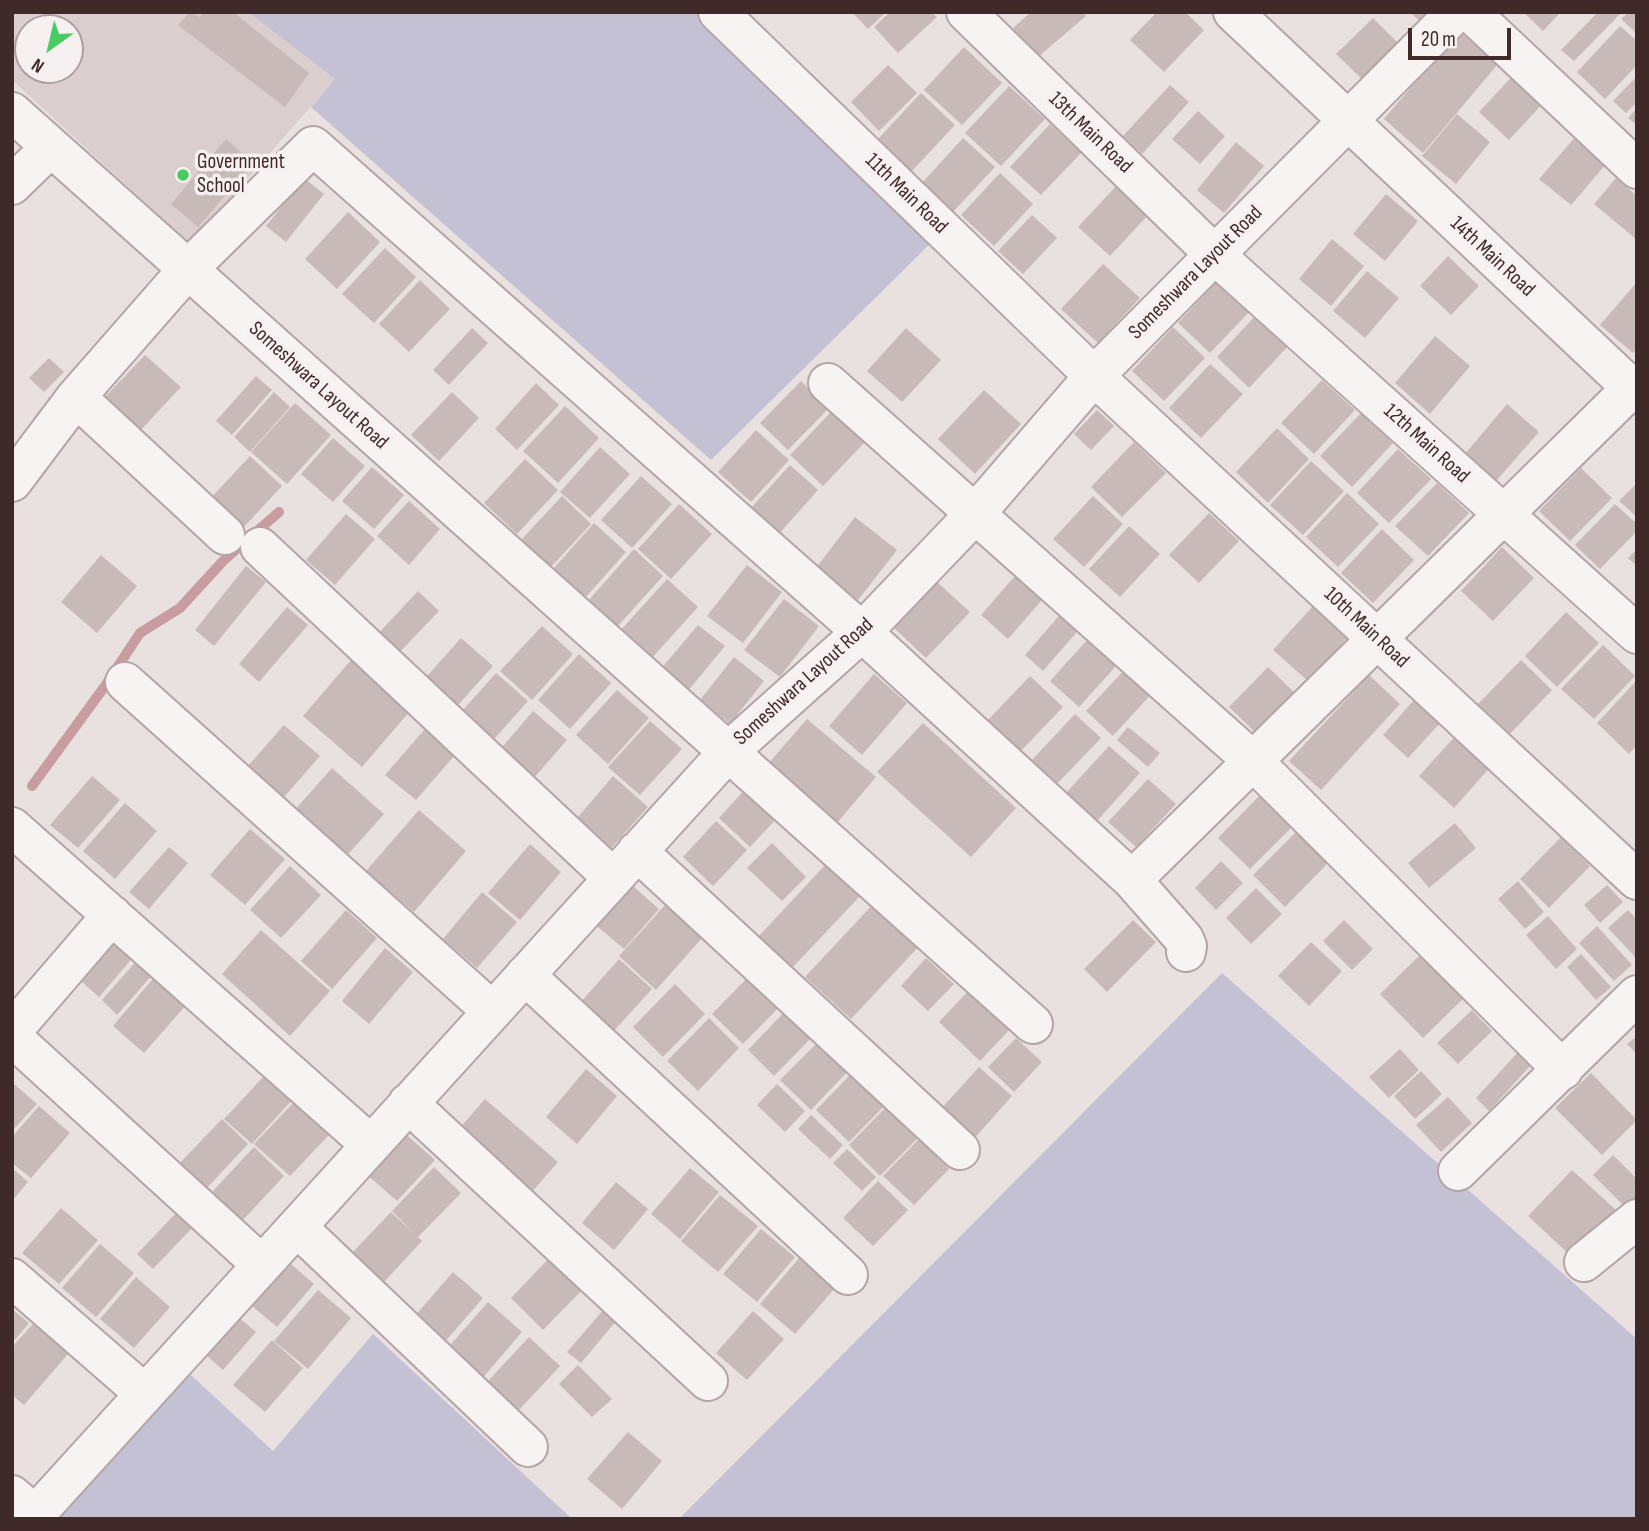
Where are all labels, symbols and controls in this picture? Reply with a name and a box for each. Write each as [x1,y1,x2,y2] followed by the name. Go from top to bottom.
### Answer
[14,14,84,84] north arrow
[1411,14,1514,58] scale bar
[1421,27,1456,52] text: 20 m
[27,53,49,78] text: N
[1043,87,1137,179] street label: 13th Main Road
[859,148,953,240] street label: 11th Main Road
[197,150,285,200] place label: Government School
[175,167,191,183] marker: Government School
[1124,201,1268,345] street label: Someshwara Layout Road
[1444,211,1540,303] street label: 14th Main Road
[243,317,393,455] street label: Someshwara Layout Road
[1378,399,1474,489] street label: 12th Main Road
[1318,582,1414,674] street label: 10th Main Road
[729,613,879,751] street label: Someshwara Layout Road

